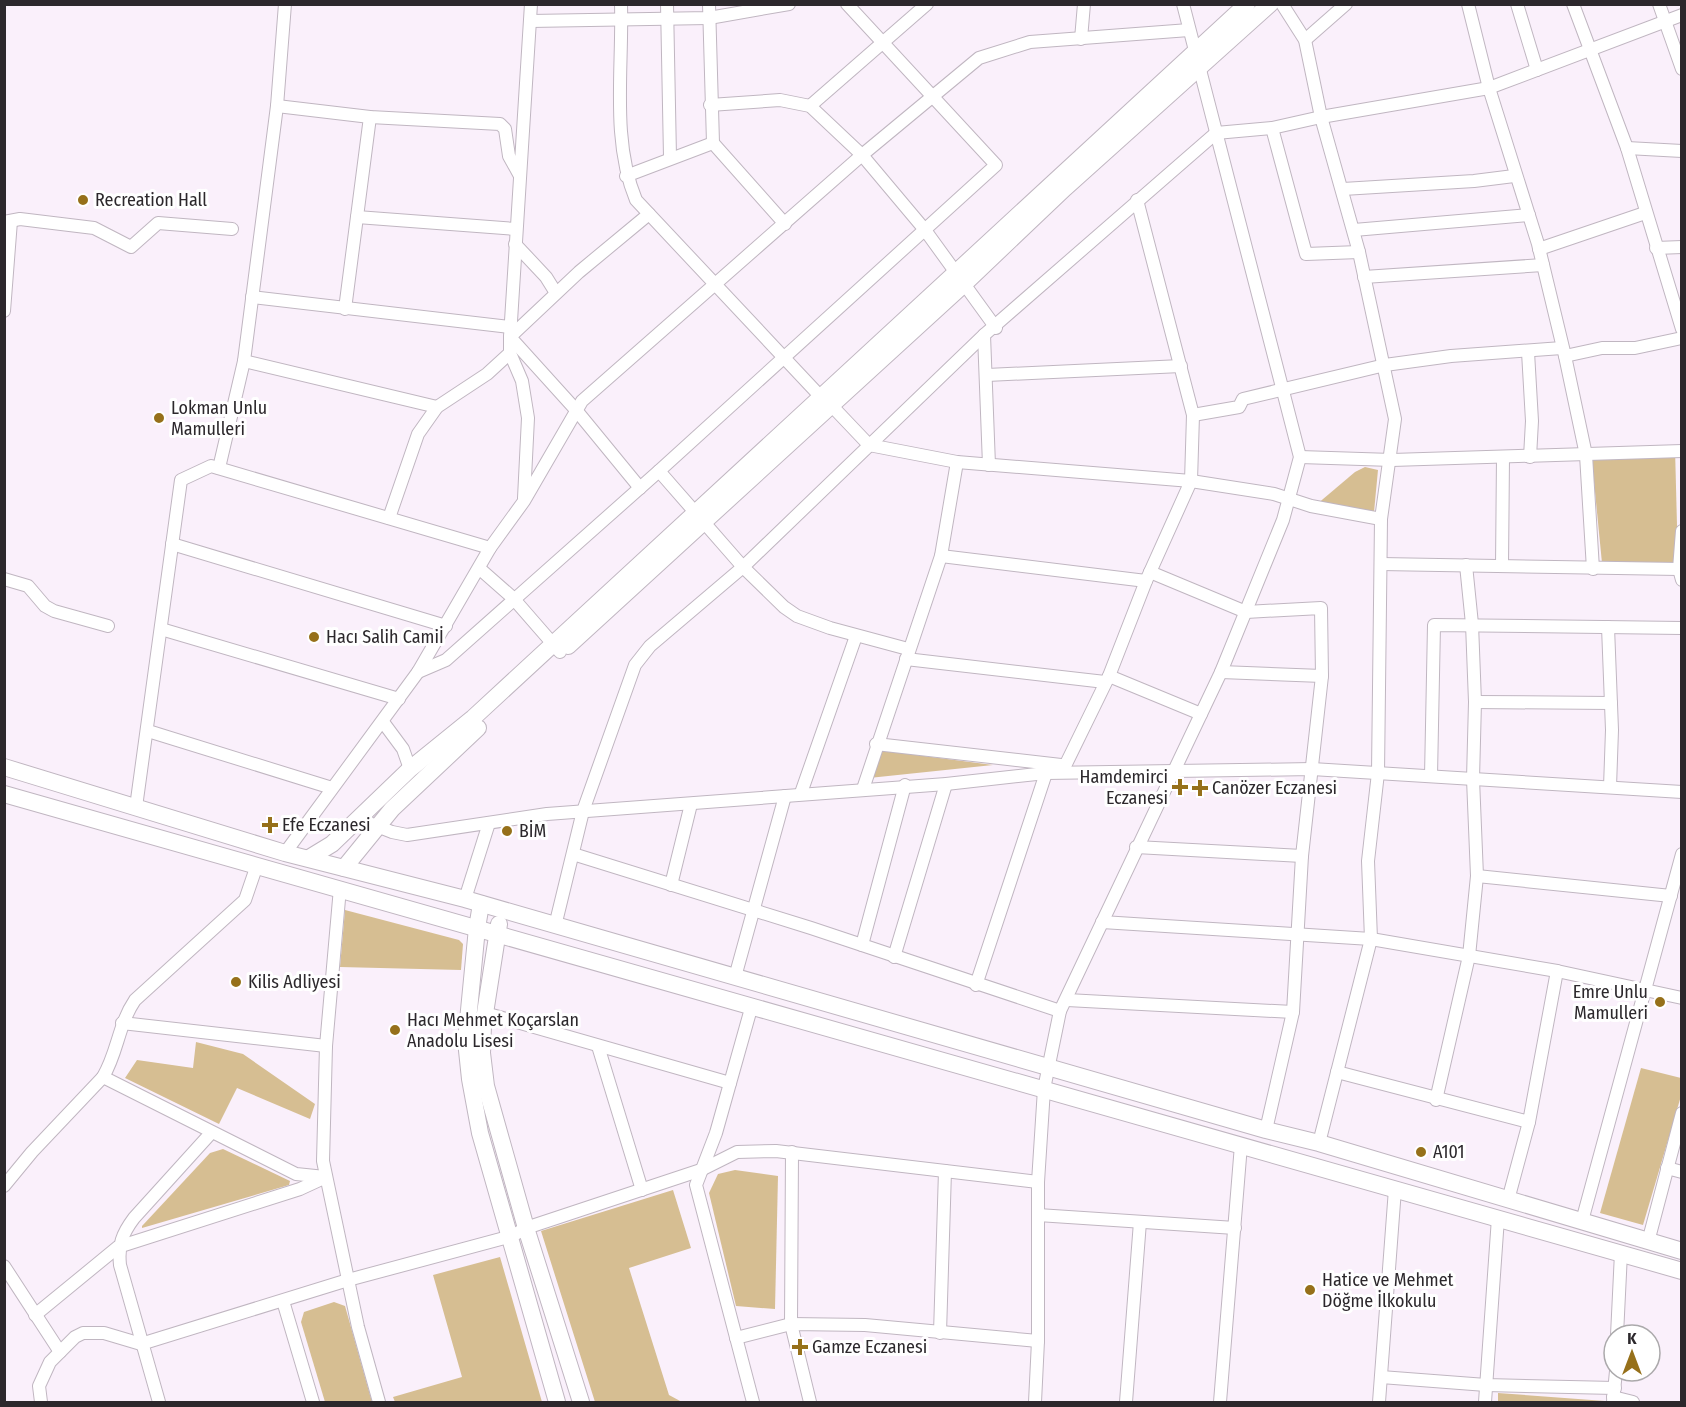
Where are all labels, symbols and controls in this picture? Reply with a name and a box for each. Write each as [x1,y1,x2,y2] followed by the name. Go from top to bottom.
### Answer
[95,189,207,211] place label: Recreation Hall
[76,193,90,207] marker: Recreation Hall
[171,397,267,440] place label: Lokman Unlu Mamulleri
[152,411,166,425] marker: Lokman Unlu Mamulleri
[326,626,444,648] place label: Hacı Salih Camiİ
[307,630,321,644] marker: Hacı Salih Camiİ
[1079,766,1168,809] place label: Hamdemirci Eczanesi
[1212,777,1337,799] place label: Canözer Eczanesi
[1173,780,1187,794] marker: Hamdemirci Eczanesi
[1193,781,1207,795] marker: Canözer Eczanesi
[282,814,371,836] place label: Efe Eczanesi
[263,818,277,832] marker: Efe Eczanesi
[519,820,546,842] place label: BİM
[500,824,514,838] marker: BİM
[248,971,341,993] place label: Kilis Adliyesi
[229,975,243,989] marker: Kilis Adliyesi
[1573,981,1648,1024] place label: Emre Unlu Mamulleri
[1653,995,1667,1009] marker: Emre Unlu Mamulleri
[407,1009,579,1052] place label: Hacı Mehmet Koçarslan Anadolu Lisesi
[388,1023,402,1037] marker: Hacı Mehmet Koçarslan Anadolu Lisesi
[1433,1141,1465,1163] place label: A101
[1414,1145,1428,1159] marker: A101
[1322,1269,1454,1312] place label: Hatice ve Mehmet Döğme İlkokulu
[1303,1283,1317,1297] marker: Hatice ve Mehmet Döğme İlkokulu
[1602,1323,1662,1383] north arrow
[1627,1329,1637,1348] text: K
[812,1336,927,1358] place label: Gamze Eczanesi
[793,1340,807,1354] marker: Gamze Eczanesi

